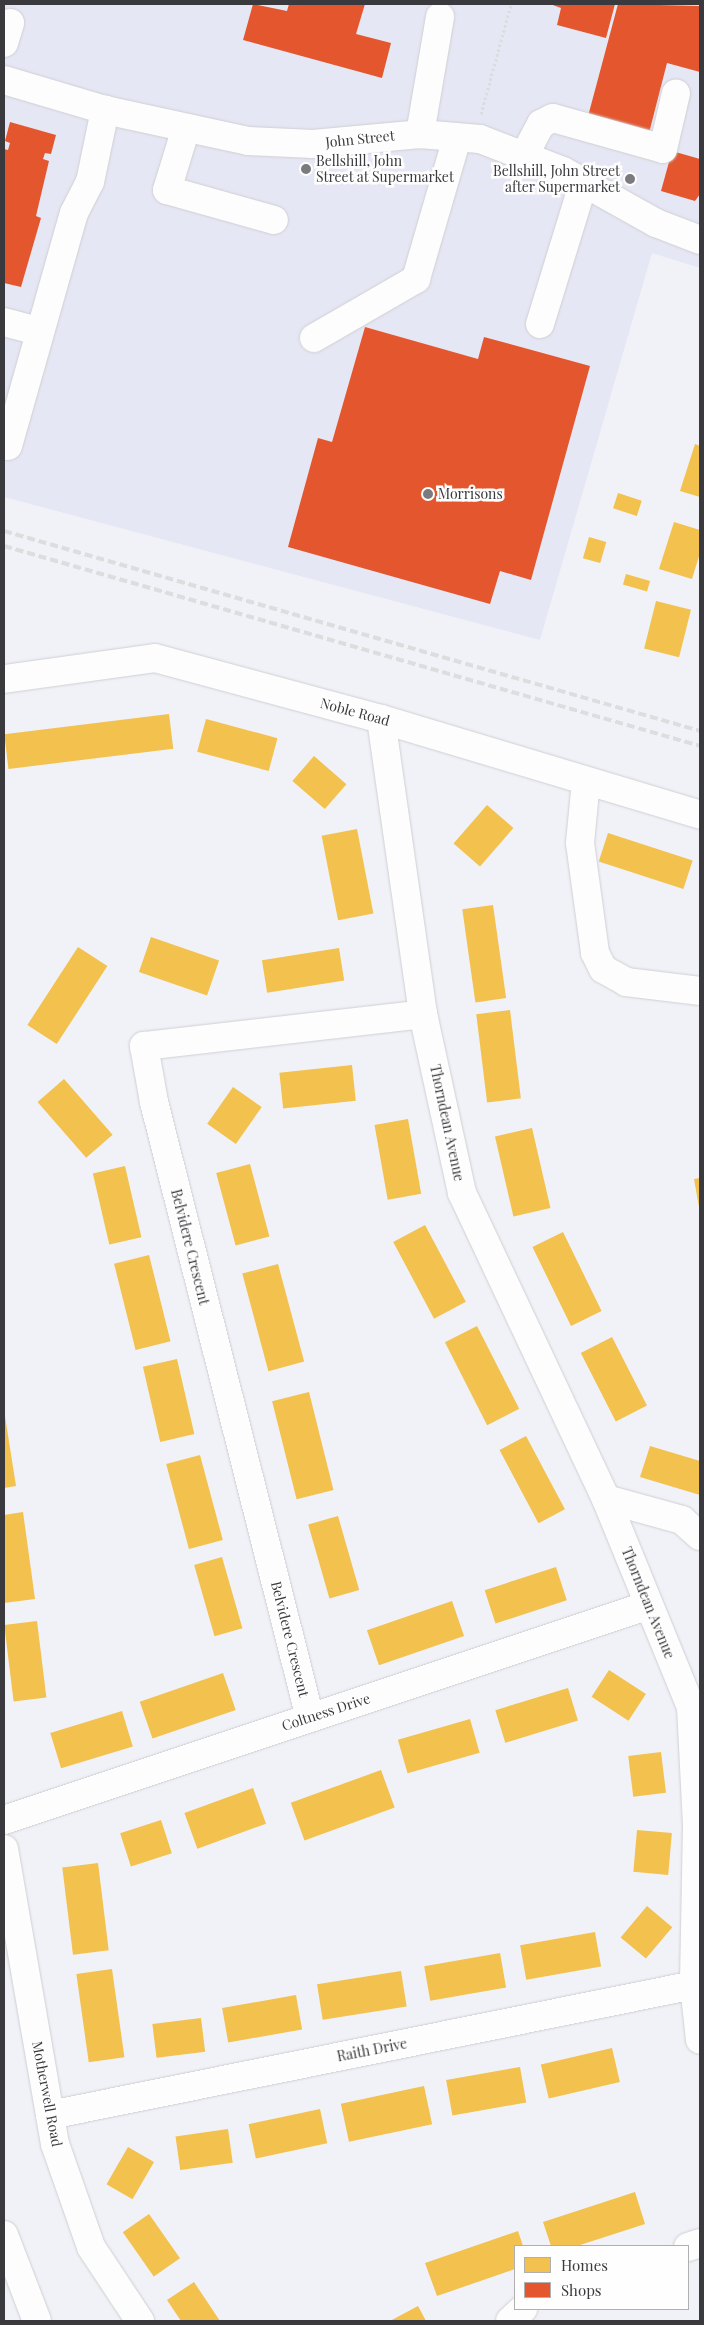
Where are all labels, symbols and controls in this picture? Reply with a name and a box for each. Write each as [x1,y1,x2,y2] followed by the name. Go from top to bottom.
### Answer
[325,127,395,151] street label: John Street
[316,153,454,186] place label: Bellshill, John Street at Supermarket
[300,163,312,175] marker: Bellshill, John Street at Supermarket
[493,163,620,196] place label: Bellshill, John Street after Supermarket
[624,173,636,185] marker: Bellshill, John Street after Supermarket
[438,486,503,502] place label: Morrisons
[422,488,434,500] marker: Morrisons
[318,695,392,729] street label: Noble Road
[426,1063,468,1183] street label: Thorndean Avenue
[168,1187,212,1307] street label: Belvidere Crescent
[618,1545,678,1661] street label: Thorndean Avenue
[268,1579,312,1699] street label: Belvidere Crescent
[280,1690,372,1734] street label: Coltness Drive
[336,2035,408,2065] street label: Raith Drive
[29,2040,65,2148] street label: Motherwell Road
[514,2245,689,2310] legend
[561,2255,608,2275] text: Homes
[561,2280,602,2300] text: Shops

